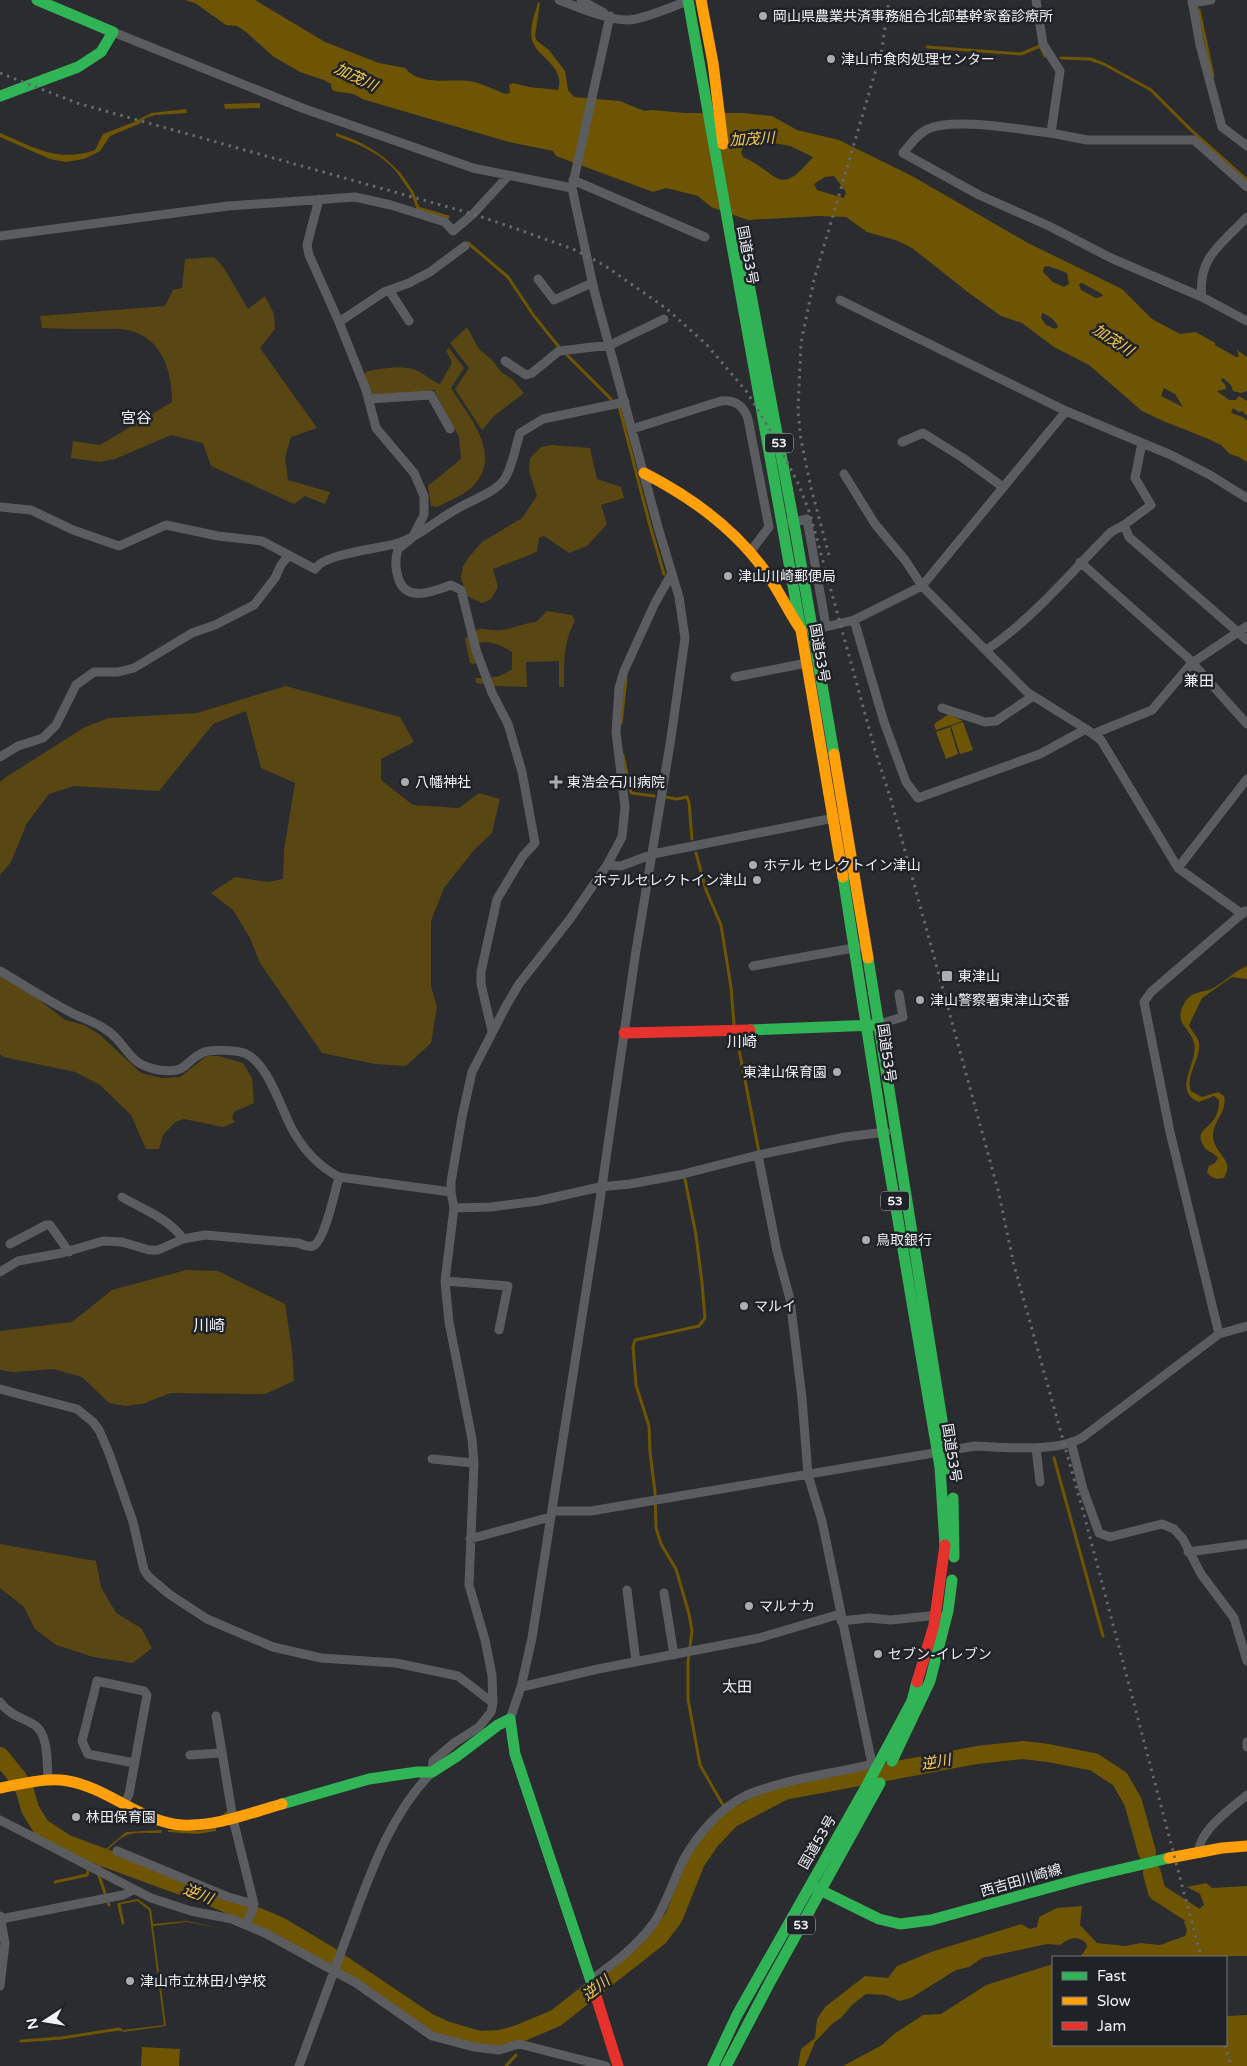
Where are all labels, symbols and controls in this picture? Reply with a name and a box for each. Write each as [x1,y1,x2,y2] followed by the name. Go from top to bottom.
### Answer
[773,8,1053,25] place label: 岡山県農業共済事務組合北部基幹家畜診療所
[757,10,769,22] marker: 岡山県農業共済事務組合北部基幹家畜診療所
[841,51,995,68] place label: 津山市食肉処理センター
[825,53,837,65] marker: 津山市食肉処理センター
[332,59,382,96] water label: 加茂川
[729,129,777,149] water label: 加茂川
[733,224,762,286] street label: 国道53号
[1089,320,1138,361] water label: 加茂川
[121,409,151,427] district label: 宮谷
[765,433,793,452] road number: 53
[738,568,836,585] place label: 津山川崎郵便局
[722,570,734,582] marker: 津山川崎郵便局
[806,622,833,684] street label: 国道53号
[1184,672,1214,690] district label: 兼田
[415,774,471,791] place label: 八幡神社
[567,774,665,791] place label: 東浩会石川病院
[549,775,563,789] marker: 東浩会石川病院
[399,776,411,788] marker: 八幡神社
[763,857,921,874] place label: ホテル セレクトイン津山
[747,859,759,871] marker: ホテル セレクトイン津山
[593,872,747,889] place label: ホテルセレクトイン津山
[751,874,763,886] marker: ホテルセレクトイン津山
[958,968,1000,985] place label: 東津山
[940,969,954,983] marker: 東津山
[930,992,1070,1009] place label: 津山警察署東津山交番
[914,994,926,1006] marker: 津山警察署東津山交番
[874,1022,899,1084] street label: 国道53号
[727,1033,757,1051] district label: 川崎
[743,1064,827,1081] place label: 東津山保育園
[831,1066,843,1078] marker: 東津山保育園
[881,1192,909,1210] road number: 53
[876,1232,932,1249] place label: 鳥取銀行
[860,1234,872,1246] marker: 鳥取銀行
[754,1298,796,1315] place label: マルイ
[738,1300,750,1312] marker: マルイ
[193,1316,225,1336] district label: 川崎
[938,1422,965,1484] street label: 国道53号
[759,1598,815,1615] place label: マルナカ
[743,1600,755,1612] marker: マルナカ
[888,1646,992,1663] place label: セブン-イレブン
[872,1648,884,1660] marker: セブン-イレブン
[722,1678,752,1696] district label: 太田
[920,1750,954,1773] water label: 逆川
[86,1809,156,1826] place label: 林田保育園
[70,1811,82,1823] marker: 林田保育園
[795,1812,840,1872] street label: 国道53号
[978,1861,1064,1900] street label: 西吉田川崎線
[181,1880,217,1908] water label: 逆川
[787,1916,815,1934] road number: 53
[1052,1956,1227,2046] legend
[1097,1967,1127,1985] text: Fast
[579,1970,615,2004] water label: 逆川
[140,1973,266,1990] place label: 津山市立林田小学校
[124,1975,136,1987] marker: 津山市立林田小学校
[1097,1992,1131,2010] text: Slow
[20,1996,70,2046] north arrow
[23,2016,42,2031] text: N
[1097,2017,1126,2035] text: Jam

